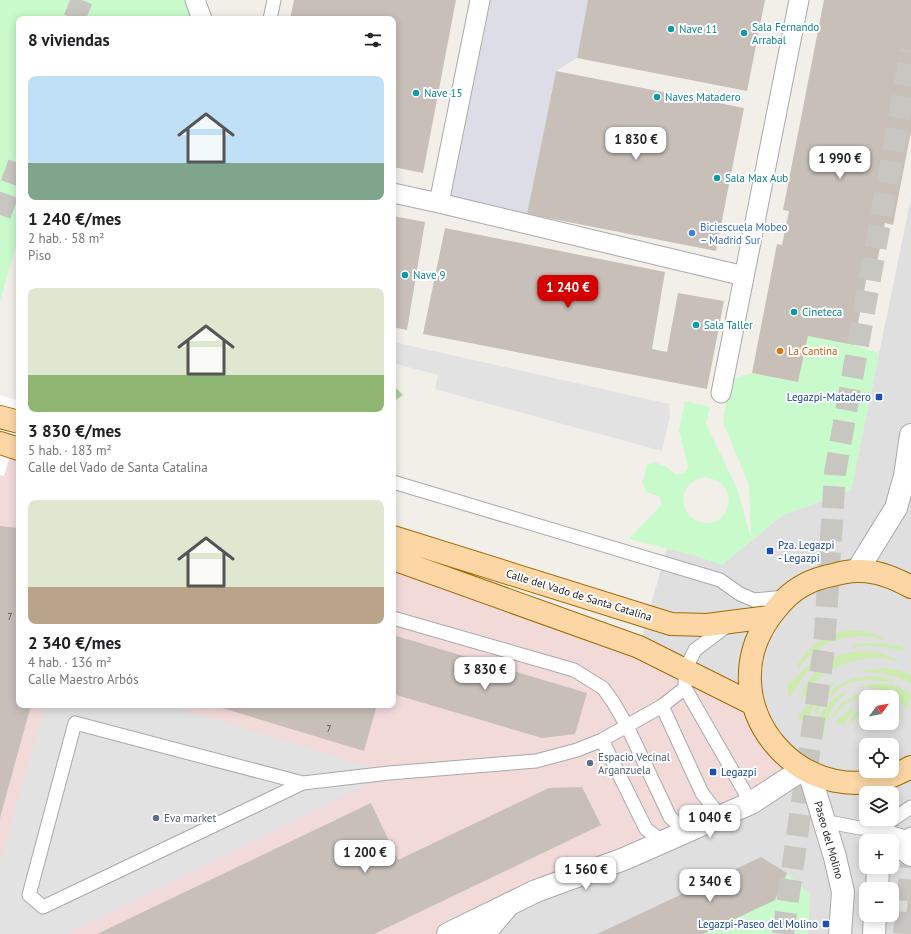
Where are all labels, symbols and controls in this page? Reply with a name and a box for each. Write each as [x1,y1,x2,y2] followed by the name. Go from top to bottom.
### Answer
[752,20,819,47] place label: Sala Fernando Arrabal
[679,22,718,36] place label: Nave 11
[666,24,676,34] marker: Nave 11
[739,28,749,38] marker: Sala Fernando Arrabal
[28,29,110,51] text: 8 viviendas
[362,29,384,51] icon: filters
[424,86,463,100] place label: Nave 15
[411,88,421,98] marker: Nave 15
[665,90,741,104] place label: Naves Matadero
[652,92,662,102] marker: Naves Matadero
[170,102,242,174] icon: home
[599,127,673,161] pin: 1 830 €
[614,131,658,148] text: 1 830 €
[803,146,877,180] pin: 1 990 €
[818,150,862,167] text: 1 990 €
[725,171,788,185] place label: Sala Max Aub
[712,173,722,183] marker: Sala Max Aub
[28,208,121,230] text: 1 240 €/mes
[700,220,788,247] place label: Biciescuela Mobeo – Madrid Sur
[687,228,697,238] marker: Biciescuela Mobeo – Madrid Sur
[28,230,104,247] text: 2 hab. · 58 m²
[28,247,51,264] text: Piso
[413,268,446,282] place label: Nave 9
[400,270,410,280] marker: Nave 9
[531,275,605,309] pin: 1 240 €
[546,279,590,296] text: 1 240 €
[802,305,842,319] place label: Cineteca
[789,307,799,317] marker: Cineteca
[170,314,242,386] icon: home
[704,318,753,332] place label: Sala Taller
[691,320,701,330] marker: Sala Taller
[788,344,838,358] place label: La Cantina
[775,346,785,356] marker: La Cantina
[787,390,871,404] place label: Legazpi-Matadero
[874,392,884,402] marker: Legazpi-Matadero
[28,420,121,442] text: 3 830 €/mes
[28,442,112,459] text: 5 hab. · 183 m²
[28,459,208,476] text: Calle del Vado de Santa Catalina
[170,526,242,598] icon: home
[778,538,834,565] place label: Pza. Legazpi - Legazpi
[765,546,775,556] marker: Pza. Legazpi - Legazpi
[504,566,654,624] street label: Calle del Vado de Santa Catalina
[8,611,13,622] house number: 7
[28,632,121,654] text: 2 340 €/mes
[28,654,112,671] text: 4 hab. · 136 m²
[448,657,522,691] pin: 3 830 €
[463,661,507,678] text: 3 830 €
[28,671,138,688] text: Calle Maestro Arbós
[859,690,899,730] north arrow
[859,690,899,922] map controls
[327,723,332,734] house number: 7
[859,738,899,778] button: locate
[598,750,671,777] place label: Espacio Vecinal Arganzuela
[585,758,595,768] marker: Espacio Vecinal Arganzuela
[721,765,757,779] place label: Legazpi
[708,767,718,777] marker: Legazpi
[859,786,899,826] button: layers
[811,799,847,881] street label: Paseo del Molino
[673,805,747,839] pin: 1 040 €
[688,809,732,826] text: 1 040 €
[164,811,216,825] place label: Eva market
[151,813,161,823] marker: Eva market
[859,834,899,874] button: +
[328,840,402,874] pin: 1 200 €
[343,844,387,861] text: 1 200 €
[549,857,623,891] pin: 1 560 €
[564,861,608,878] text: 1 560 €
[673,869,747,903] pin: 2 340 €
[688,873,732,890] text: 2 340 €
[859,882,899,922] button: −
[698,917,818,931] place label: Legazpi-Paseo del Molino
[821,919,831,929] marker: Legazpi-Paseo del Molino

